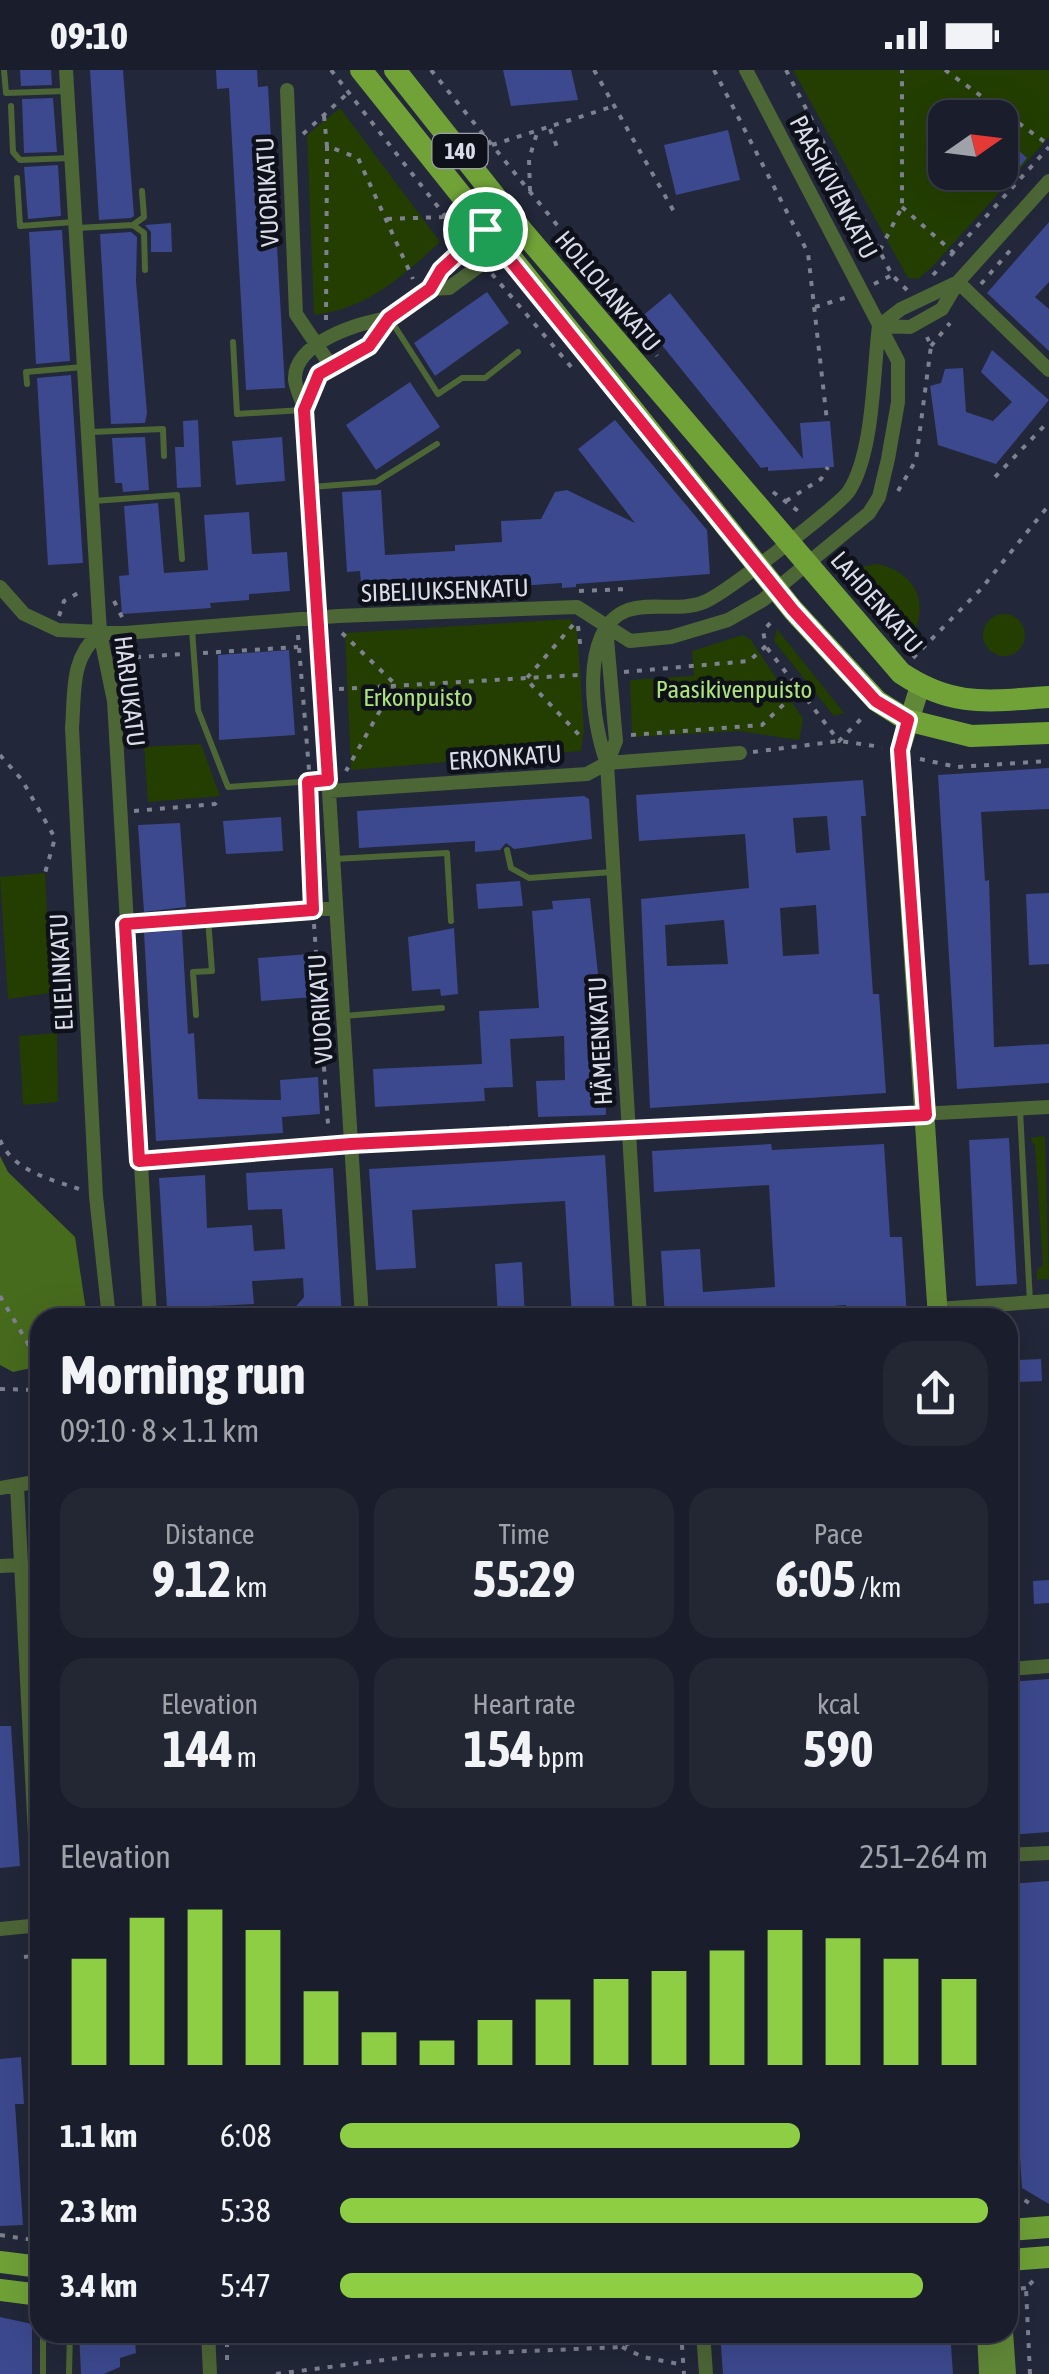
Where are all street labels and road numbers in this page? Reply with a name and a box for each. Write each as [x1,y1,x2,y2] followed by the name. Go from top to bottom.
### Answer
[785,111,883,263] street label: PAASIKIVENKATU
[432,134,488,168] road number: 140
[250,136,284,248] street label: VUORIKATU
[550,225,666,357] street label: HOLLOLANKATU
[825,546,929,658] street label: LAHDENKATU
[361,573,529,607] street label: SIBELIUKSENKATU
[109,634,151,748] street label: HARJUKATU
[448,739,562,775] street label: ERKONKATU
[44,913,78,1031] street label: ELIELINKATU
[302,953,338,1065] street label: VUORIKATU
[583,976,617,1106] street label: HÄMEENKATU

